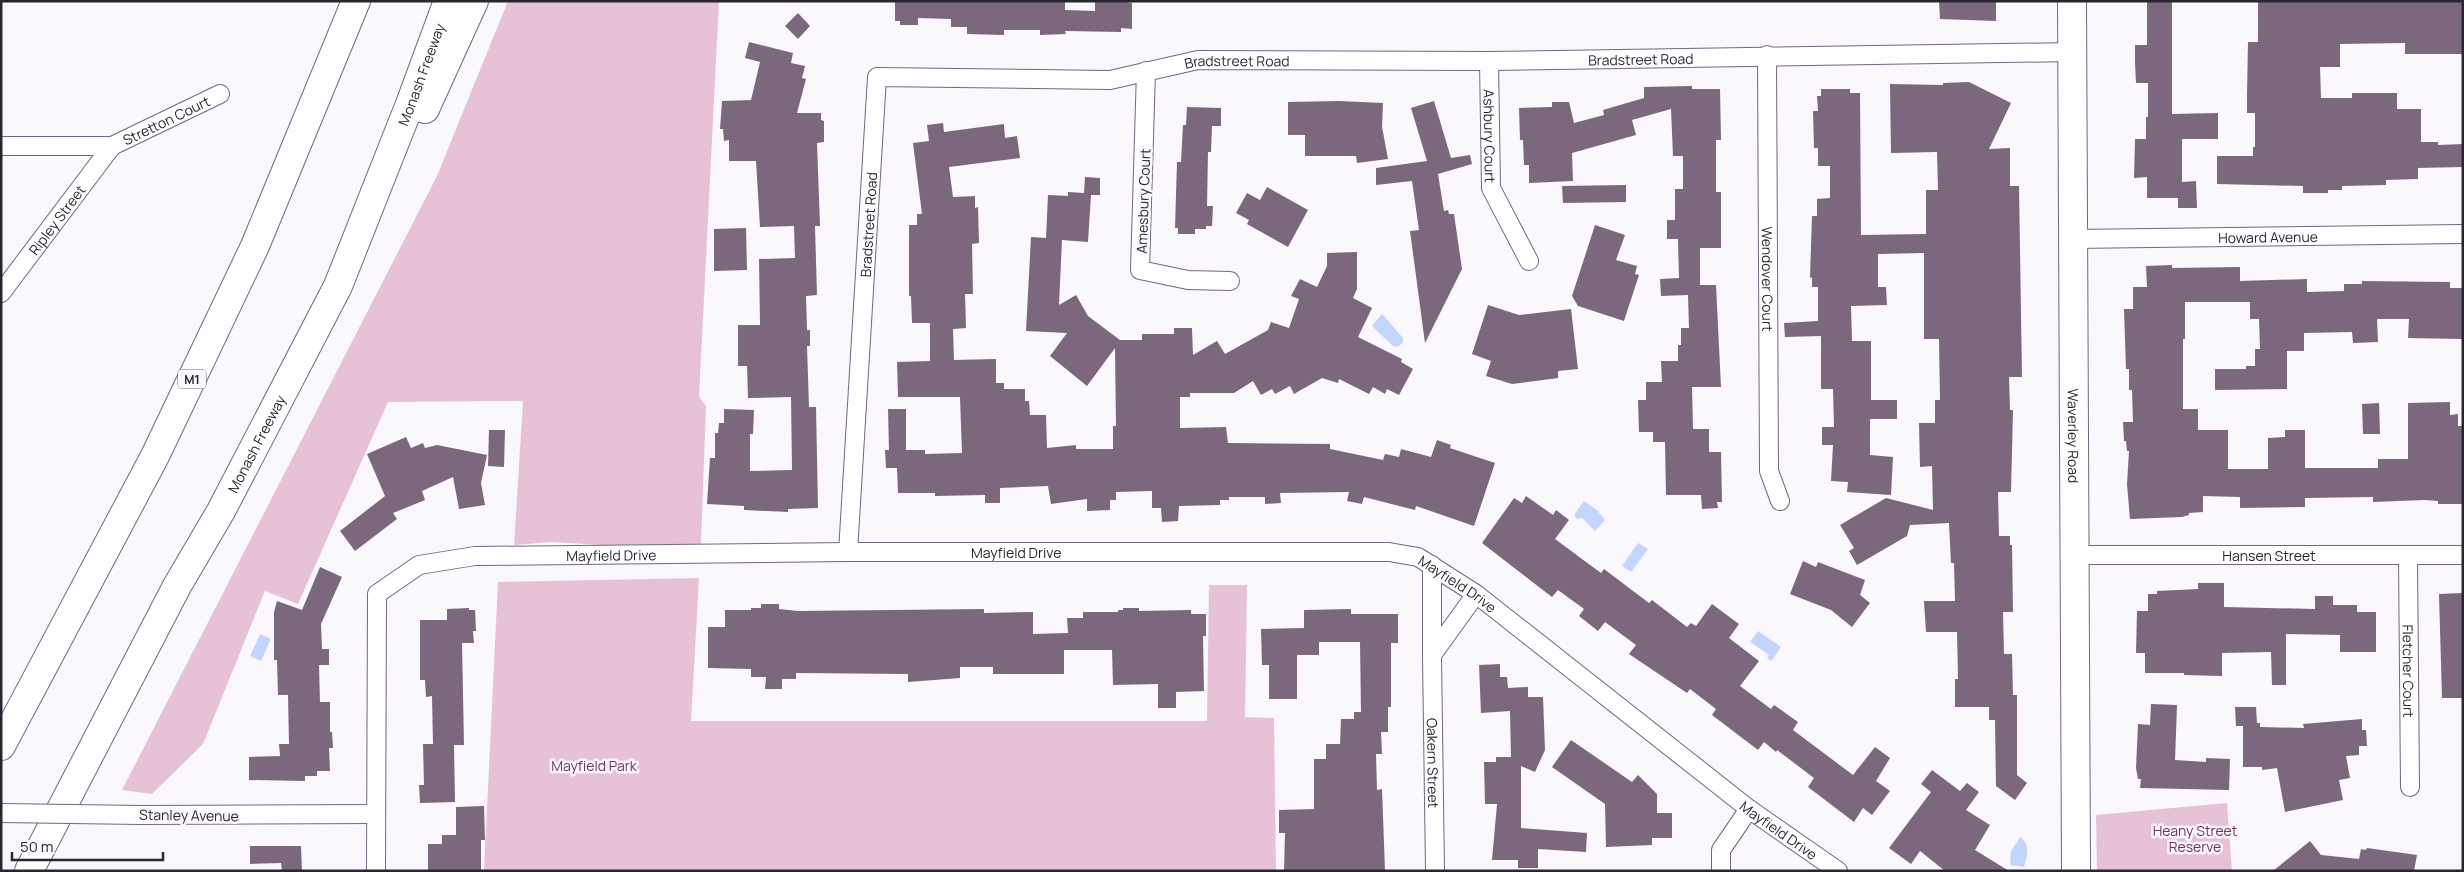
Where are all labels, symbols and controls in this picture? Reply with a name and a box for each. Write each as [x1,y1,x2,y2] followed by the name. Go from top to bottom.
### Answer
[393,20,449,128] street label: Monash Freeway
[1588,48,1694,69] street label: Bradstreet Road
[1182,50,1290,72] street label: Bradstreet Road
[1480,89,1500,183] street label: Ashbury Court
[119,91,213,149] street label: Stretton Court
[1132,148,1154,254] street label: Amesbury Court
[855,171,881,278] street label: Bradstreet Road
[24,180,89,258] street label: Ripley Street
[1758,226,1778,332] street label: Wendover Court
[2218,226,2318,247] street label: Howard Avenue
[178,369,206,388] road number: M1
[2064,389,2084,483] street label: Waverley Road
[223,391,290,496] street label: Monash Freeway
[971,543,1061,562] street label: Mayfield Drive
[566,545,657,565] street label: Mayfield Drive
[2222,546,2316,565] street label: Hansen Street
[1415,550,1501,616] street label: Mayfield Drive
[2399,624,2419,718] street label: Fletcher Court
[1423,718,1444,809] street label: Oakern Street
[551,756,638,775] park label: Mayfield Park
[1736,796,1821,863] street label: Mayfield Drive
[139,805,239,825] street label: Stanley Avenue
[2153,821,2238,856] park label: Heany Street Reserve
[12,830,164,862] scale bar
[20,836,54,857] text: 50 m

